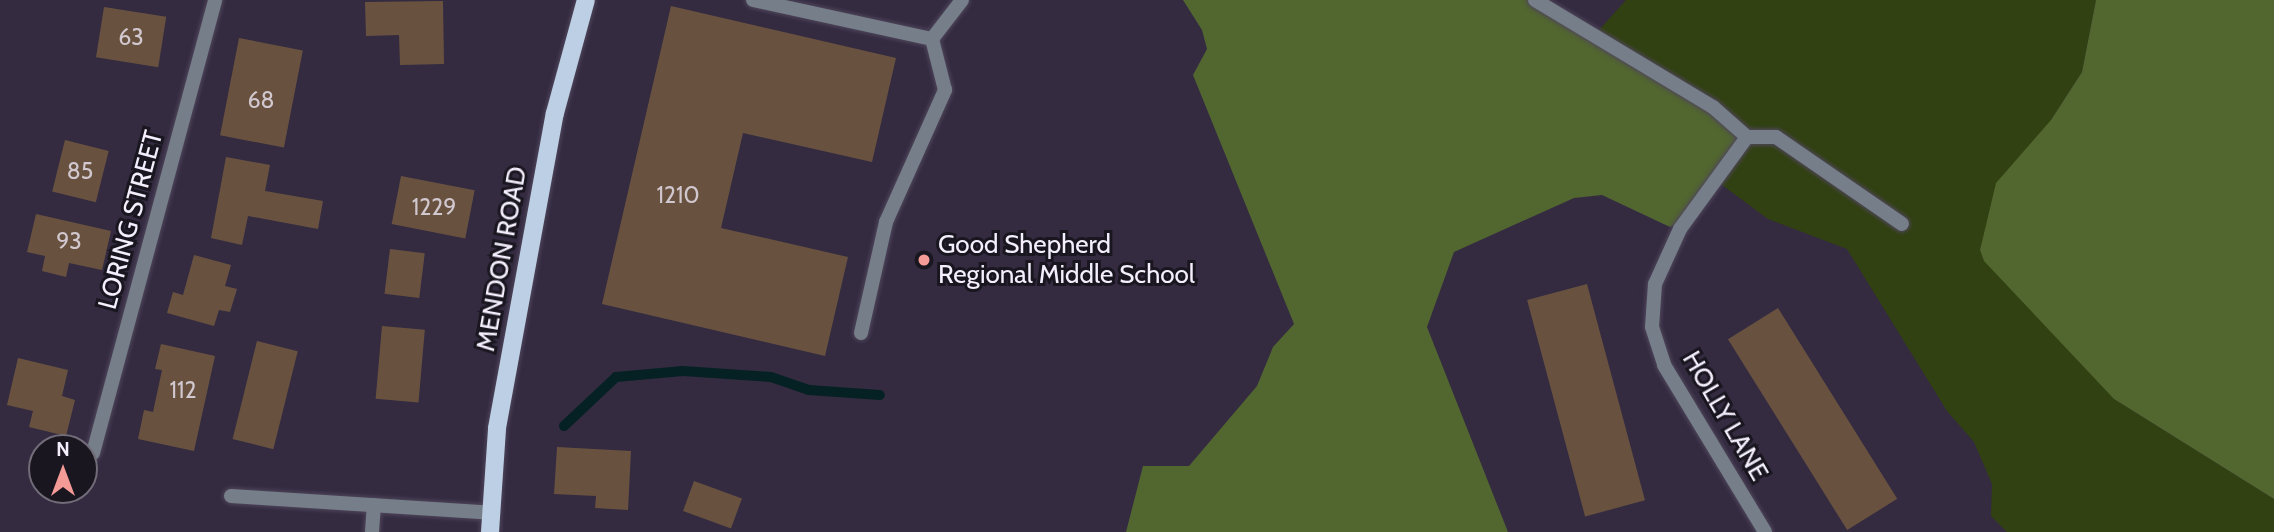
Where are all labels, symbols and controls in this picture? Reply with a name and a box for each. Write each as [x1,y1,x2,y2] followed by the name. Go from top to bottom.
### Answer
[118,23,144,51] house number: 63
[247,86,275,114] house number: 68
[92,127,170,313] street label: LORING STREET
[67,157,93,185] house number: 85
[470,164,534,354] street label: MENDON ROAD
[656,181,700,209] house number: 1210
[412,193,456,221] house number: 1229
[56,227,82,255] house number: 93
[938,229,1195,290] place label: Good Shepherd Regional Middle School
[916,252,932,268] marker: Good Shepherd Regional Middle School
[1675,346,1775,486] street label: HOLLY LANE
[169,376,197,404] house number: 112
[28,434,98,504] north arrow
[56,438,70,461] text: N

